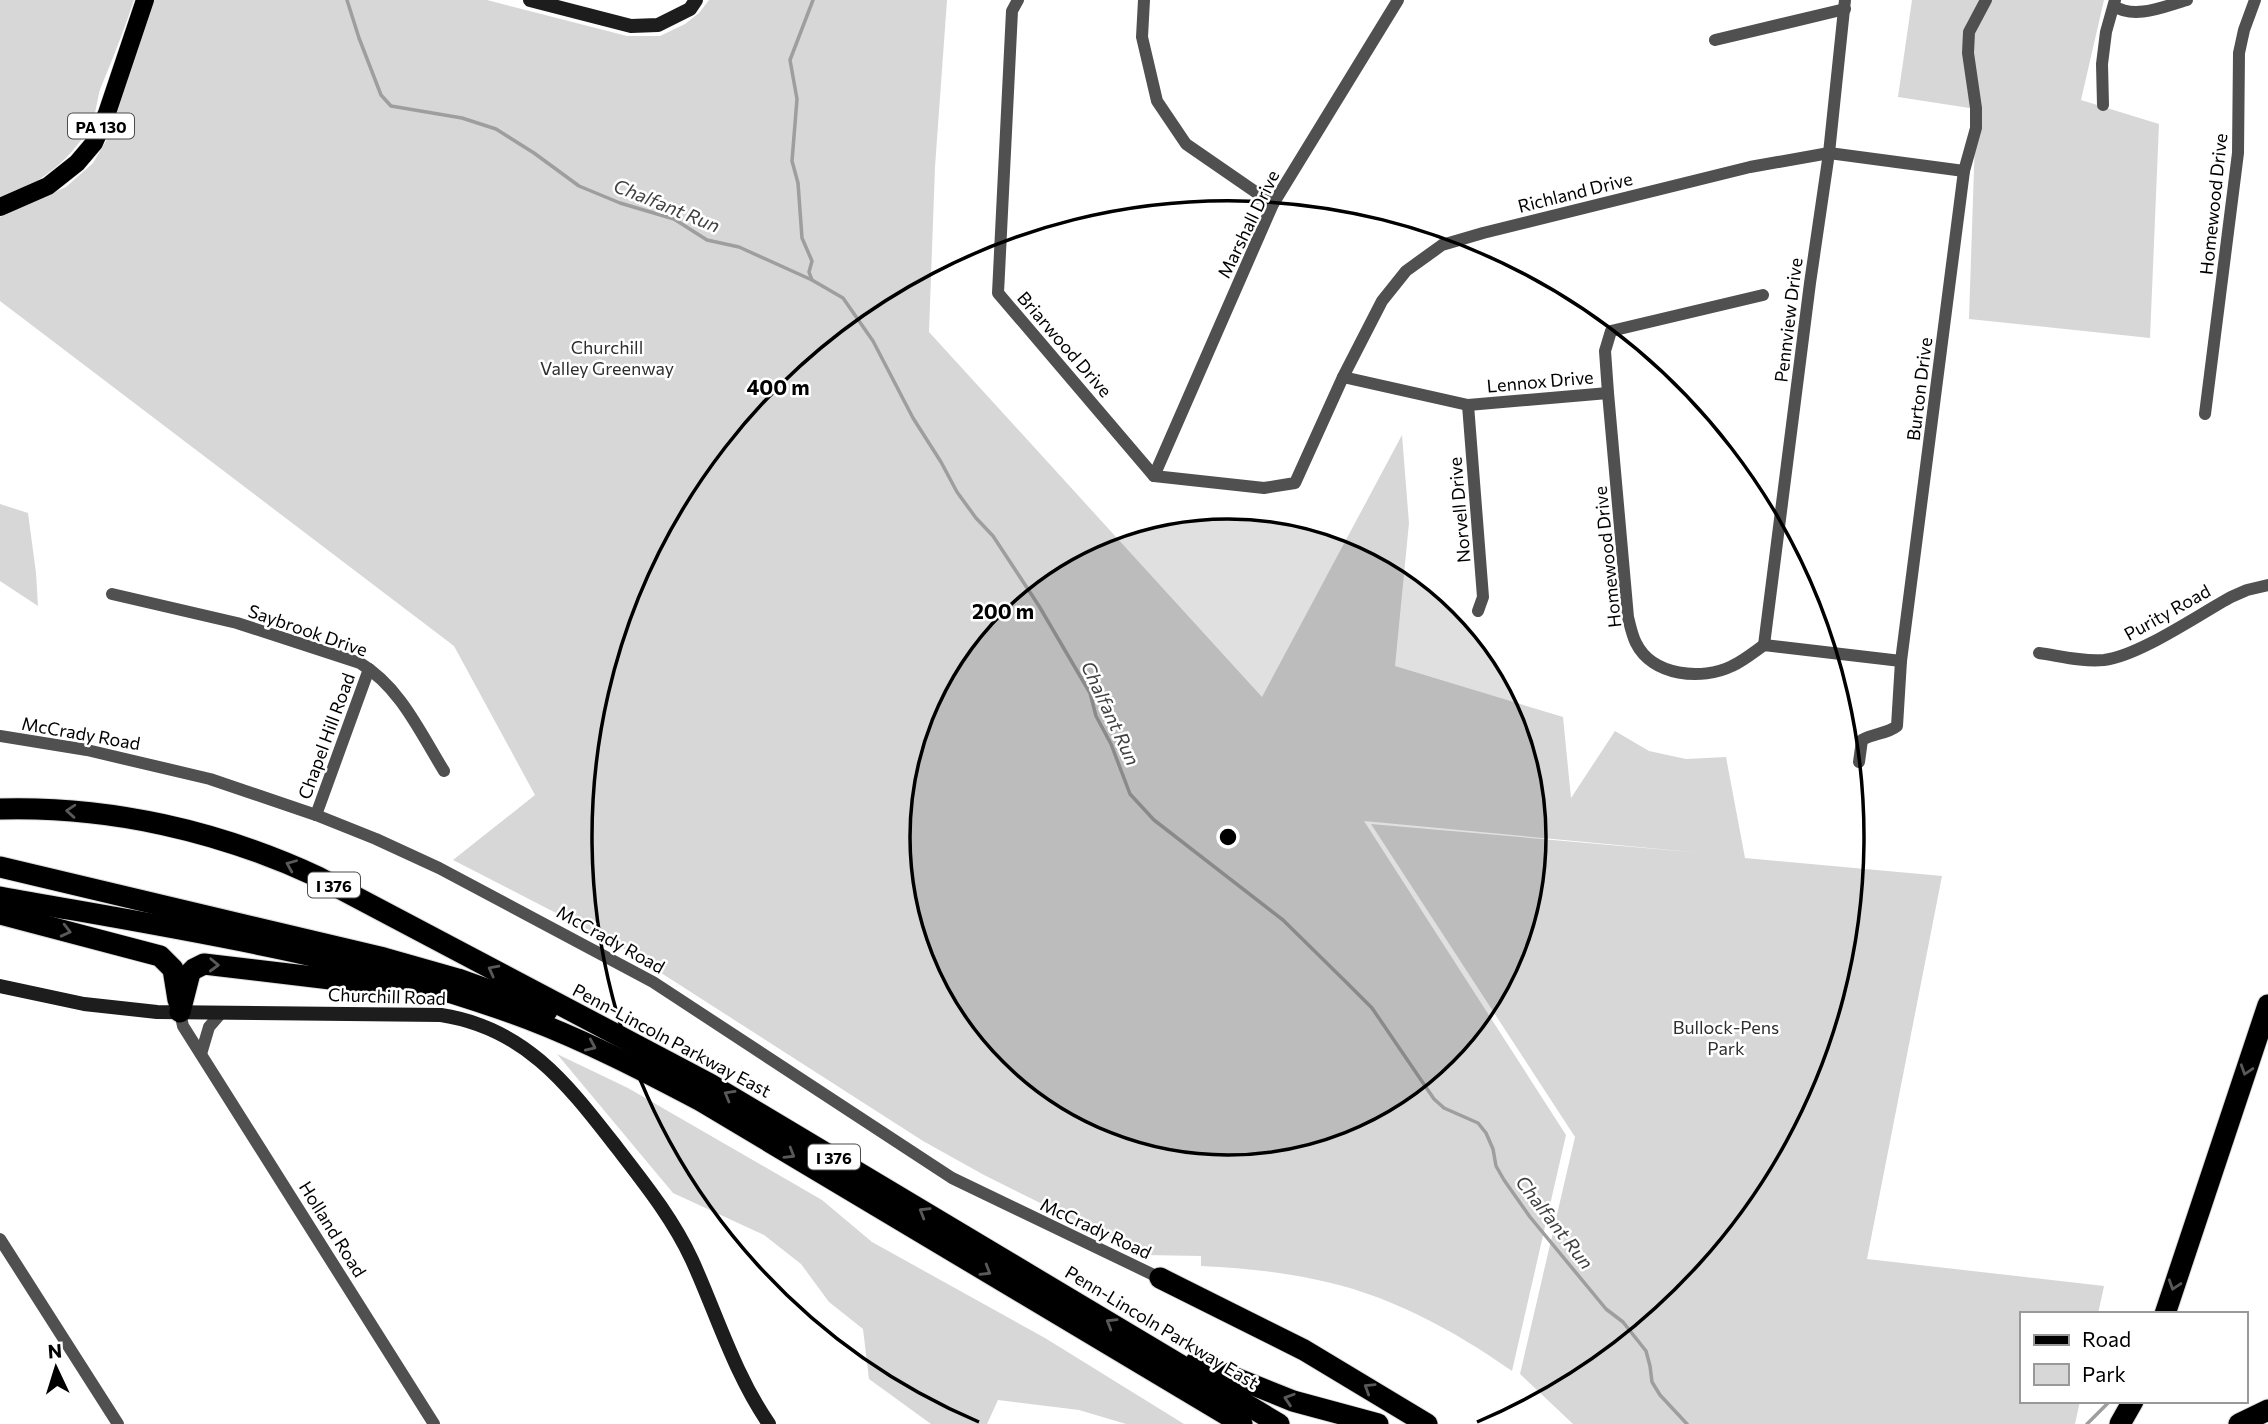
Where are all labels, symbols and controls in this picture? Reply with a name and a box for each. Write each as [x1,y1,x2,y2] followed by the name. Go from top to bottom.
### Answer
[68,114,134,138] road number: PA 130
[2195,132,2231,276] street label: Homewood Drive
[1212,166,1284,282] street label: Marshall Drive
[1515,167,1635,217] street label: Richland Drive
[611,173,723,237] water label: Chalfant Run
[1769,256,1807,384] street label: Pennview Drive
[1013,287,1117,401] street label: Briarwood Drive
[540,336,674,379] park label: Churchill Valley Greenway
[1902,336,1936,442] street label: Burton Drive
[1486,365,1594,397] street label: Lennox Drive
[746,374,810,399] text: 400 m
[1443,456,1475,564] street label: Norvell Drive
[1589,485,1625,629] street label: Homewood Drive
[2120,579,2214,645] street label: Purity Road
[972,598,1034,623] text: 200 m
[245,599,371,661] street label: Saybrook Drive
[1077,657,1145,769] water label: Chalfant Run
[293,670,359,802] street label: Chapel Hill Road
[20,712,142,754] street label: McCrady Road
[65,804,76,819] one-way arrow
[1216,825,1240,849] centre of rings
[286,859,298,873] one-way arrow
[308,872,360,898] road number: I 376
[553,900,669,978] street label: McCrady Road
[60,923,72,937] one-way arrow
[209,957,220,972] one-way arrow
[488,964,500,978] one-way arrow
[569,978,775,1102] street label: Penn-Lincoln Parkway East
[328,983,446,1009] street label: Churchill Road
[1673,1016,1779,1059] park label: Bullock-Pens Park
[584,1037,596,1051] one-way arrow
[2240,1063,2255,1075] one-way arrow
[724,1090,736,1103] one-way arrow
[808,1144,860,1170] road number: I 376
[783,1146,796,1159] one-way arrow
[1511,1171,1599,1273] water label: Chalfant Run
[295,1177,371,1281] street label: Holland Road
[1037,1193,1155,1263] street label: McCrady Road
[919,1207,932,1220] one-way arrow
[1061,1261,1263,1393] street label: Penn-Lincoln Parkway East
[978,1262,991,1275] one-way arrow
[2168,1279,2183,1291] one-way arrow
[2020,1312,2247,1403] legend
[1105,1318,1118,1331] one-way arrow
[2082,1326,2131,1351] text: Road
[21,1333,91,1403] north arrow
[47,1339,63,1363] text: N
[2082,1361,2126,1386] text: Park
[1364,1383,1377,1396] one-way arrow
[1283,1393,1295,1407] one-way arrow

